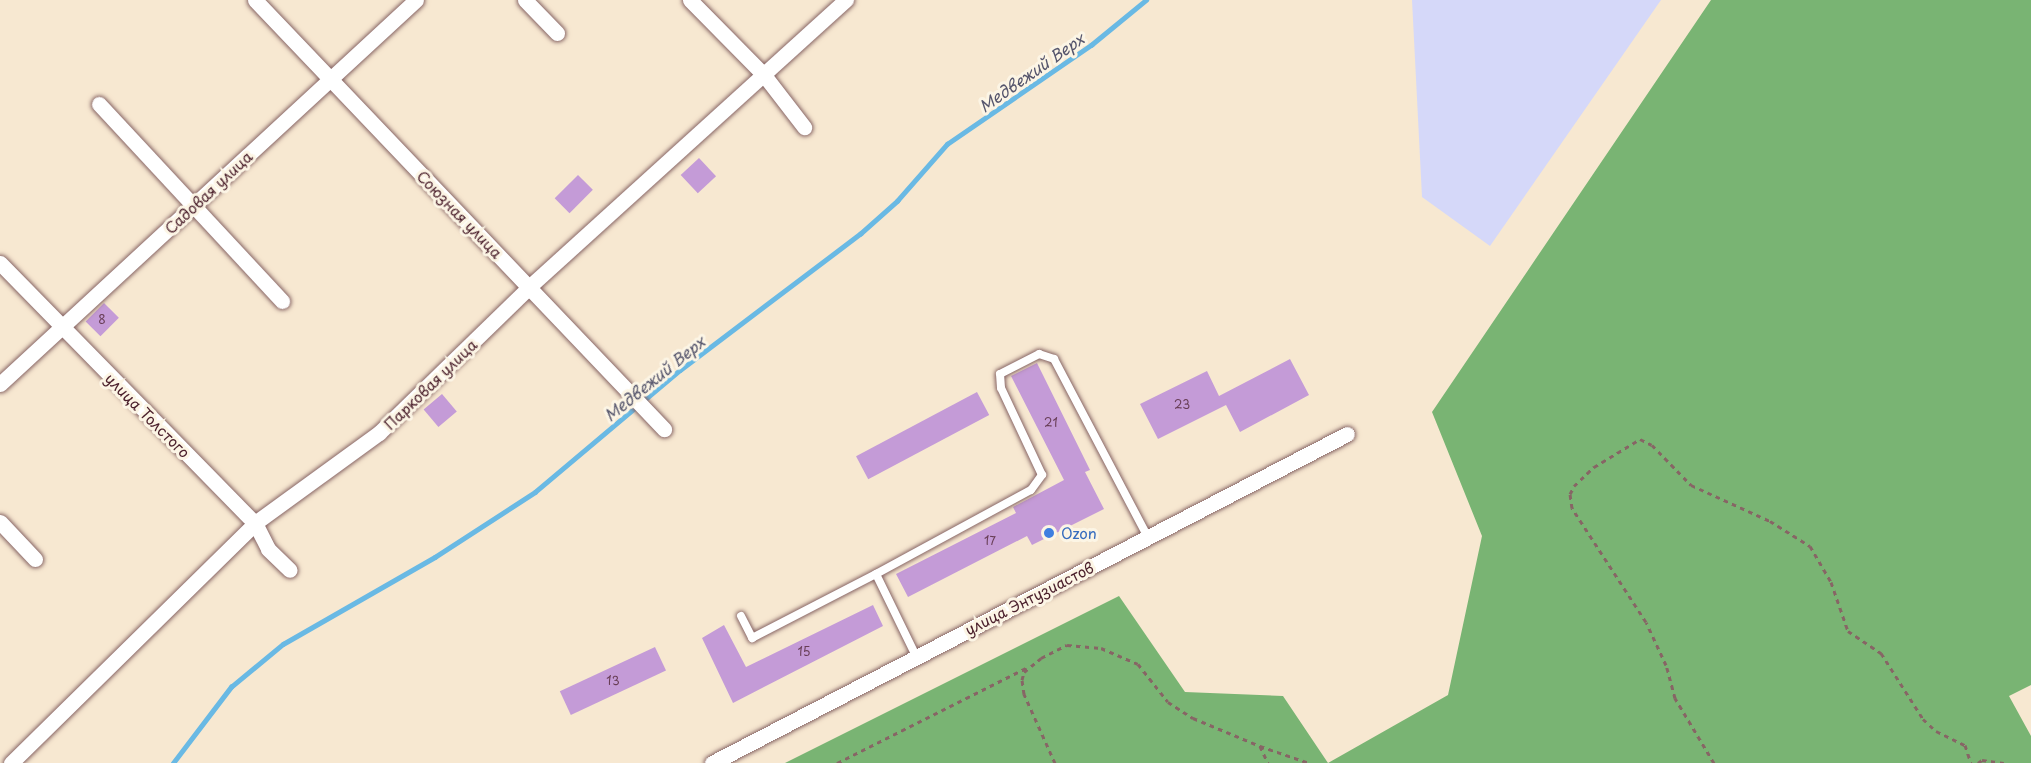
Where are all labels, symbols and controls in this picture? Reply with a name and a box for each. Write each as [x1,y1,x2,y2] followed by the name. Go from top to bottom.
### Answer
[974,28,1088,116] water label: Медвежий Верх
[160,147,256,237] street label: Садовая улица
[413,166,507,262] street label: Союзная улица
[98,313,106,327] house number: 8
[600,331,708,425] water label: Медвежий Верх
[380,335,480,433] street label: Парковая улица
[102,369,194,461] street label: улица Толстого
[1174,398,1190,412] house number: 23
[1044,416,1058,430] house number: 21
[1061,524,1097,542] place label: Ozon
[1042,526,1056,540] marker: Ozon
[984,534,996,548] house number: 17
[961,558,1097,638] street label: улица Энтузиастов
[797,645,811,659] house number: 15
[606,674,620,688] house number: 13

